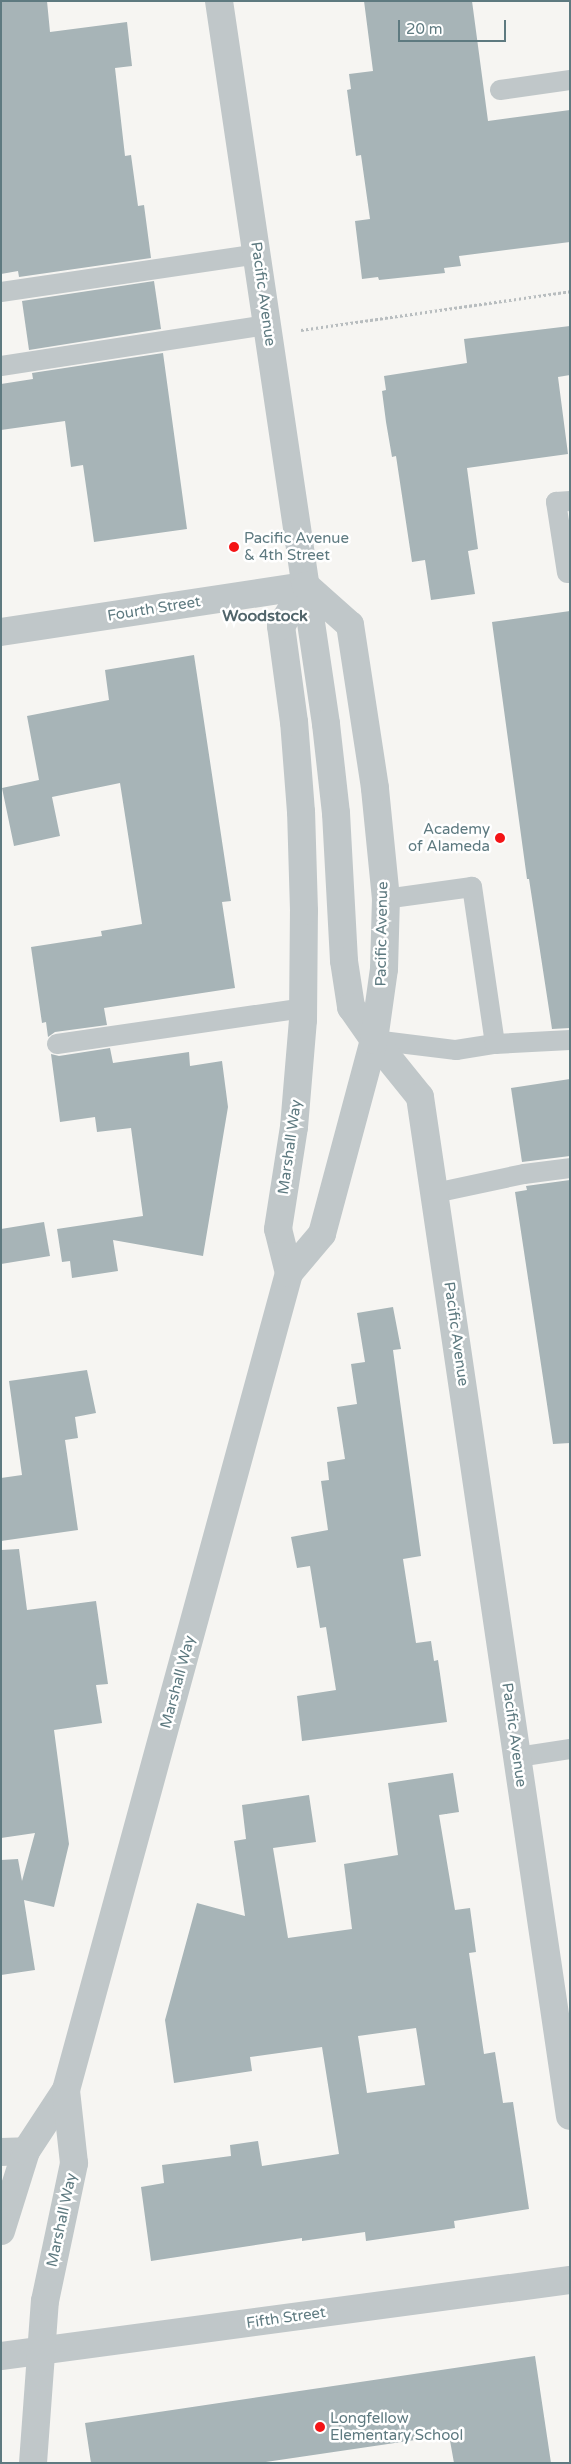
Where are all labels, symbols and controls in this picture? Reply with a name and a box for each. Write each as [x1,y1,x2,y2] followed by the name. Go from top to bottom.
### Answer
[401,10,508,42] scale bar
[406,20,443,38] text: 20 m
[247,241,279,347] street label: Pacific Avenue
[244,529,349,564] place label: Pacific Avenue & 4th Street
[228,541,240,553] marker: Pacific Avenue & 4th Street
[106,593,202,625] street label: Fourth Street
[222,606,308,626] district label: Woodstock
[408,820,490,855] place label: Academy of Alameda
[494,832,506,844] marker: Academy of Alameda
[372,881,392,987] street label: Pacific Avenue
[274,1098,306,1196] street label: Marshall Way
[440,1281,472,1387] street label: Pacific Avenue
[157,1633,199,1731] street label: Marshall Way
[498,1682,530,1788] street label: Pacific Avenue
[43,2171,81,2269] street label: Marshall Way
[245,2304,327,2332] street label: Fifth Street
[330,2409,463,2444] place label: Longfellow Elementary School
[314,2421,326,2433] marker: Longfellow Elementary School

